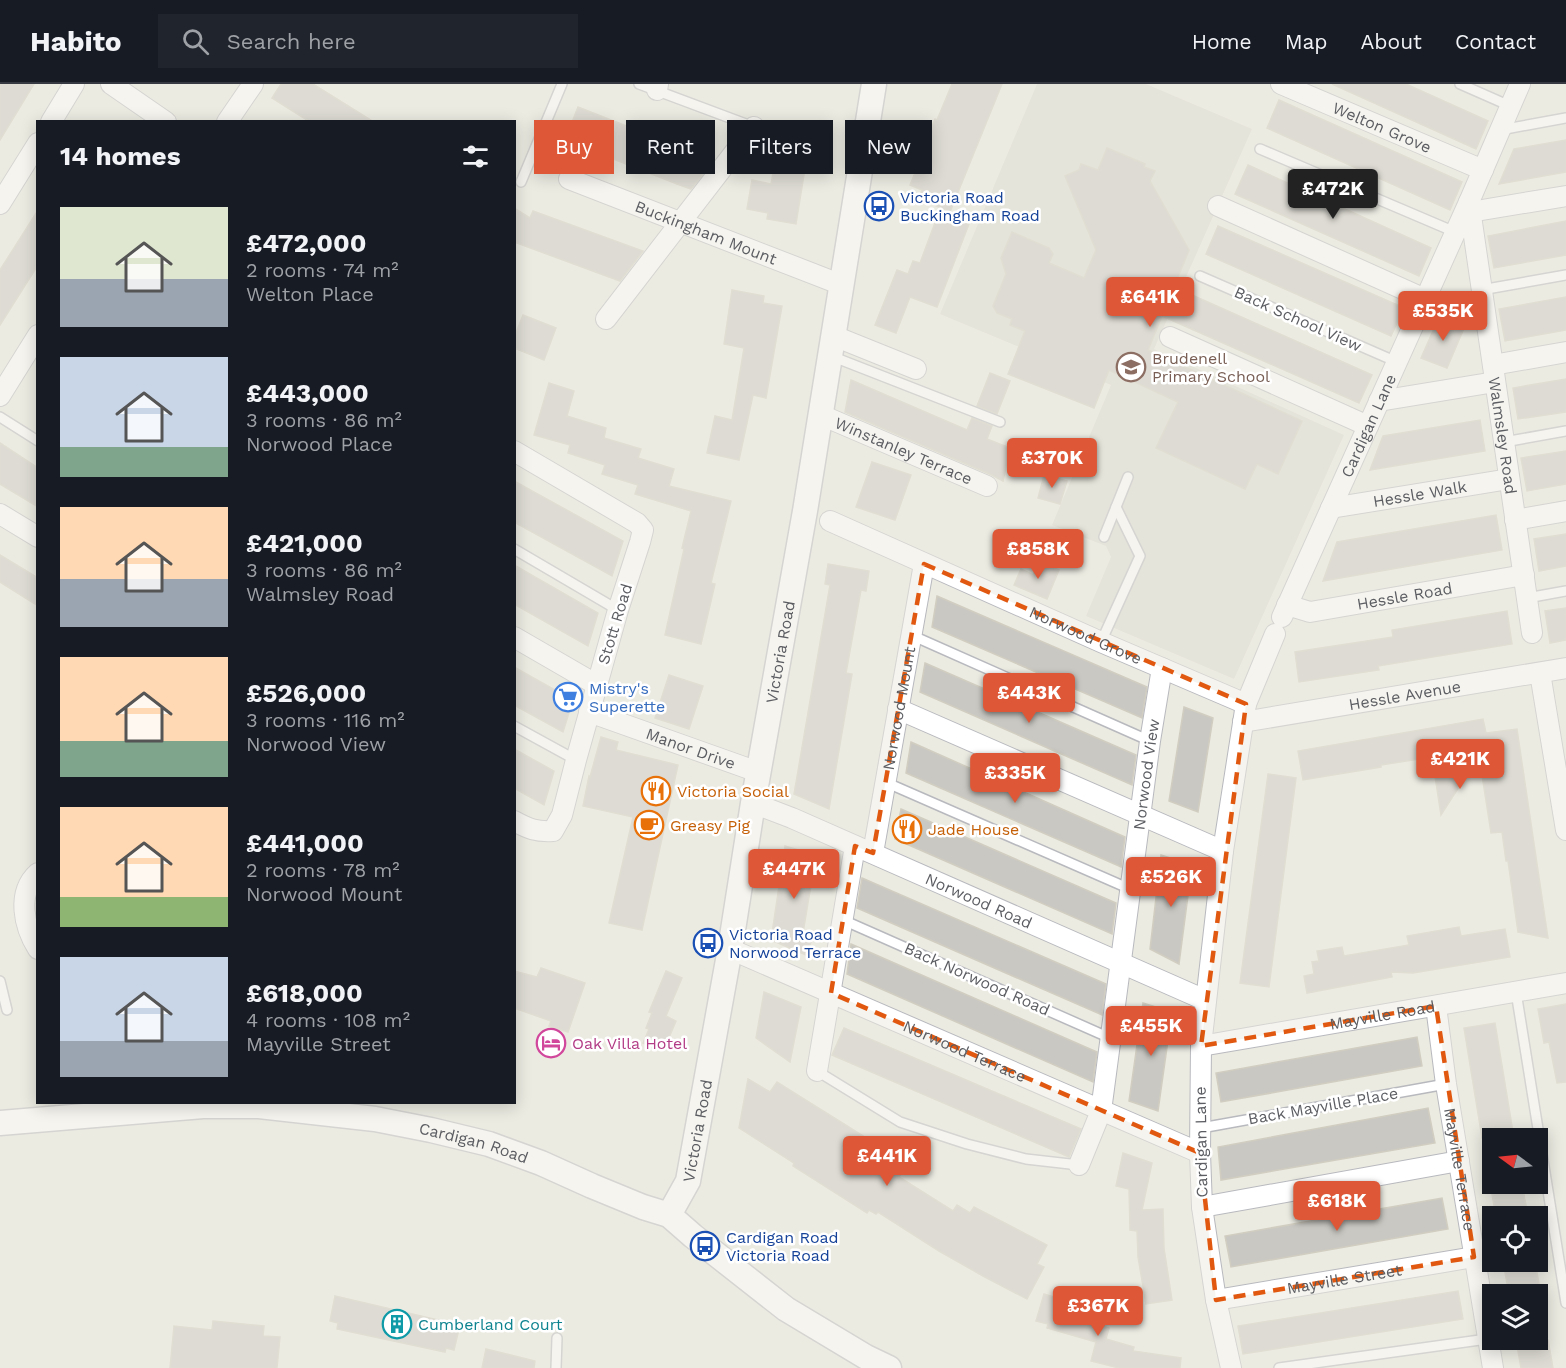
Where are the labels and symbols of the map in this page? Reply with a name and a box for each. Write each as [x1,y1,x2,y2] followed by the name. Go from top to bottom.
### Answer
[1330,98,1434,156] street label: Welton Grove
[1291,169,1375,220] pin: £472K
[900,188,1040,225] place label: Victoria Road Buckingham Road
[863,190,895,222] bus stop icon: Victoria Road Buckingham Road
[633,196,780,268] street label: Buckingham Mount
[1108,277,1192,328] pin: £641K
[1231,282,1365,356] street label: Back School View
[1401,291,1485,342] pin: £535K
[1152,349,1270,386] place label: Brudenell Primary School
[1115,351,1147,383] school or university icon: Brudenell Primary School
[1337,371,1400,480] street label: Cardigan Lane
[1485,375,1521,496] street label: Walmsley Road
[832,413,975,488] street label: Winstanley Terrace
[1010,438,1094,489] pin: £370K
[1372,477,1468,511] street label: Hessle Walk
[996,529,1080,580] pin: £858K
[1355,578,1454,613] street label: Hessle Road
[594,581,636,667] street label: Stott Road
[761,599,798,705] street label: Victoria Road
[1027,602,1145,668] street label: Norwood Grove
[878,645,919,772] street label: Norwood Mount
[987,673,1071,724] pin: £443K
[1347,676,1462,714] street label: Hessle Avenue
[589,679,665,716] place label: Mistry's Superette
[552,681,584,713] supermarket icon: Mistry's Superette
[1129,717,1163,831] street label: Norwood View
[643,724,738,773] street label: Manor Drive
[1418,739,1502,790] pin: £421K
[973,753,1057,804] pin: £335K
[640,775,672,807] restaurant icon: Victoria Social
[677,782,789,801] place label: Victoria Social
[633,809,665,841] cafe icon: Greasy Pig
[891,813,923,845] restaurant icon: Jade House
[670,816,750,835] place label: Greasy Pig
[928,820,1019,839] place label: Jade House
[752,849,836,900] pin: £447K
[1129,857,1213,908] pin: £526K
[923,869,1035,932] street label: Norwood Road
[729,925,861,962] place label: Victoria Road Norwood Terrace
[692,927,724,959] bus stop icon: Victoria Road Norwood Terrace
[901,938,1053,1020] street label: Back Norwood Road
[1328,996,1436,1033] street label: Mayville Road
[1109,1006,1193,1057] pin: £455K
[900,1016,1029,1086] street label: Norwood Terrace
[535,1027,567,1059] hotel icon: Oak Villa Hotel
[572,1034,687,1053] place label: Oak Villa Hotel
[678,1078,716,1184] street label: Victoria Road
[1246,1083,1400,1129] street label: Back Mayville Place
[1191,1086,1211,1198] street label: Cardigan Lane
[1441,1106,1480,1232] street label: Mayville Terrace
[418,1118,531,1167] street label: Cardigan Road
[1482,1128,1548,1194] north arrow
[845,1136,929,1187] pin: £441K
[1295,1181,1379,1232] pin: £618K
[726,1228,839,1265] place label: Cardigan Road Victoria Road
[689,1230,721,1262] bus stop icon: Cardigan Road Victoria Road
[1286,1260,1403,1298] street label: Mayville Street
[1056,1286,1140,1337] pin: £367K
[381,1308,413,1340] building icon: Cumberland Court
[418,1315,563,1334] place label: Cumberland Court

